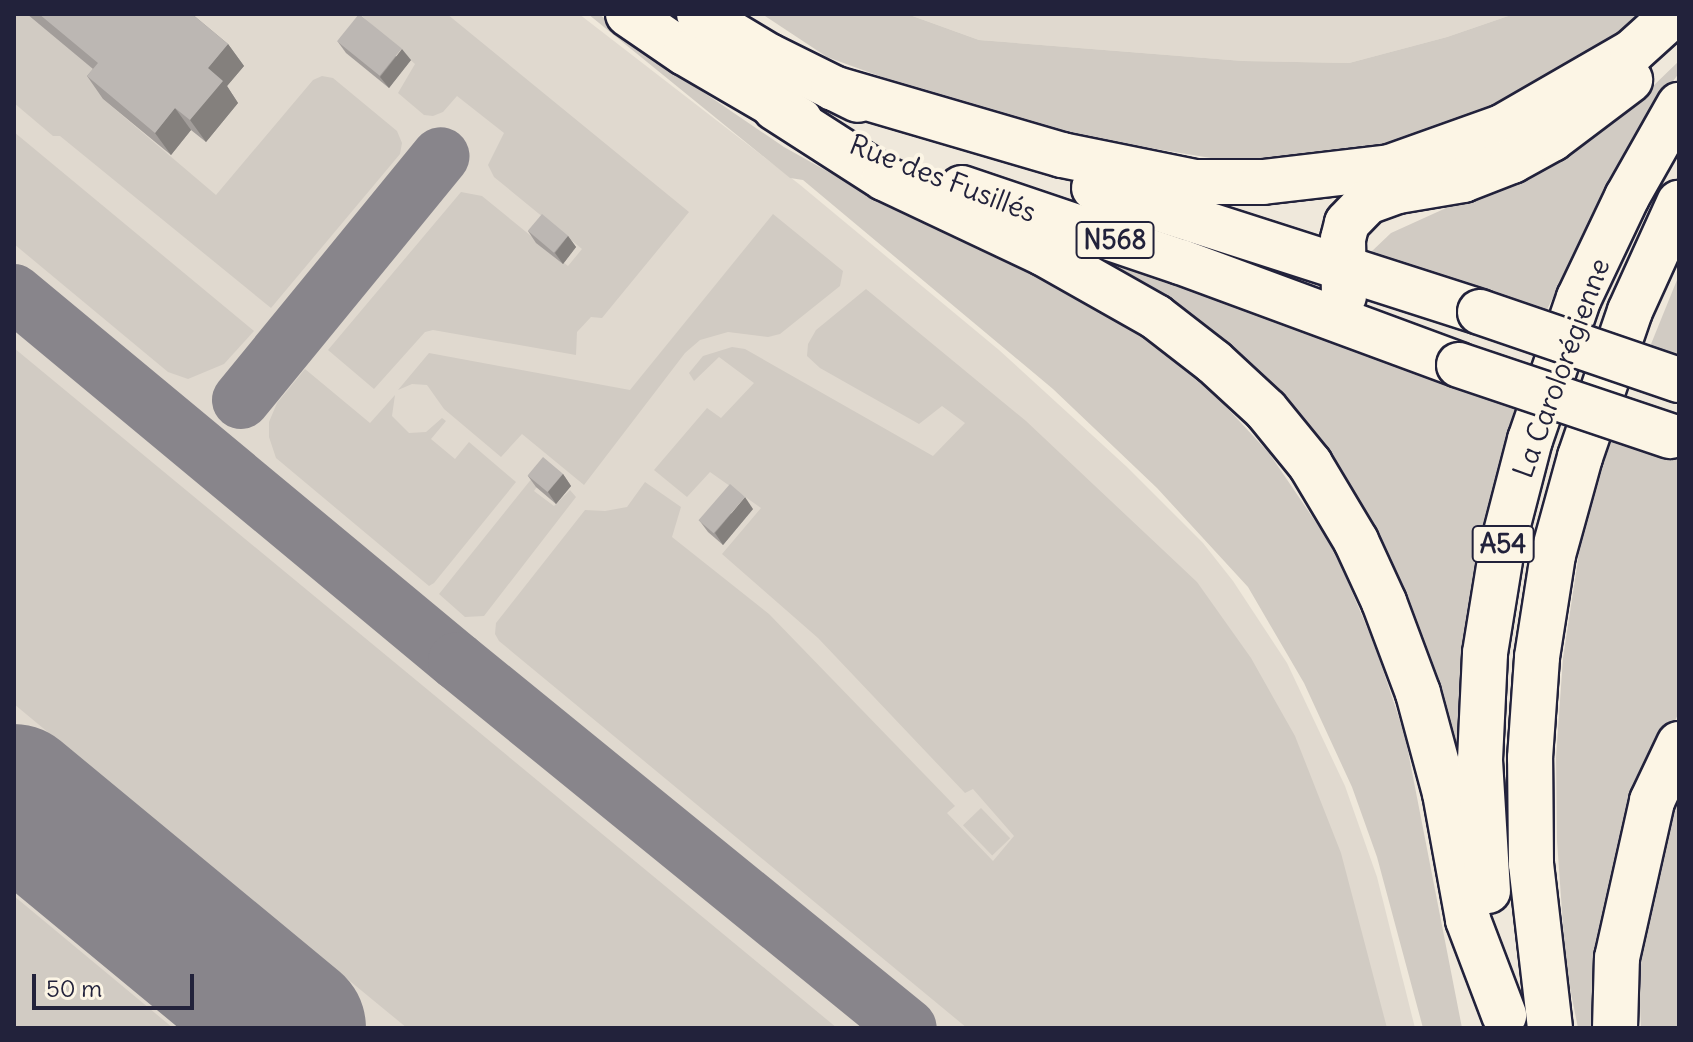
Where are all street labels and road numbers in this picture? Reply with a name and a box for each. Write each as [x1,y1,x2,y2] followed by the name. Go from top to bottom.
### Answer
[845,127,1041,229] street label: Rue des Fusillés
[1075,218,1155,262] road number: N568
[1506,254,1616,482] street label: La Carolorégienne
[1471,522,1535,566] road number: A54

